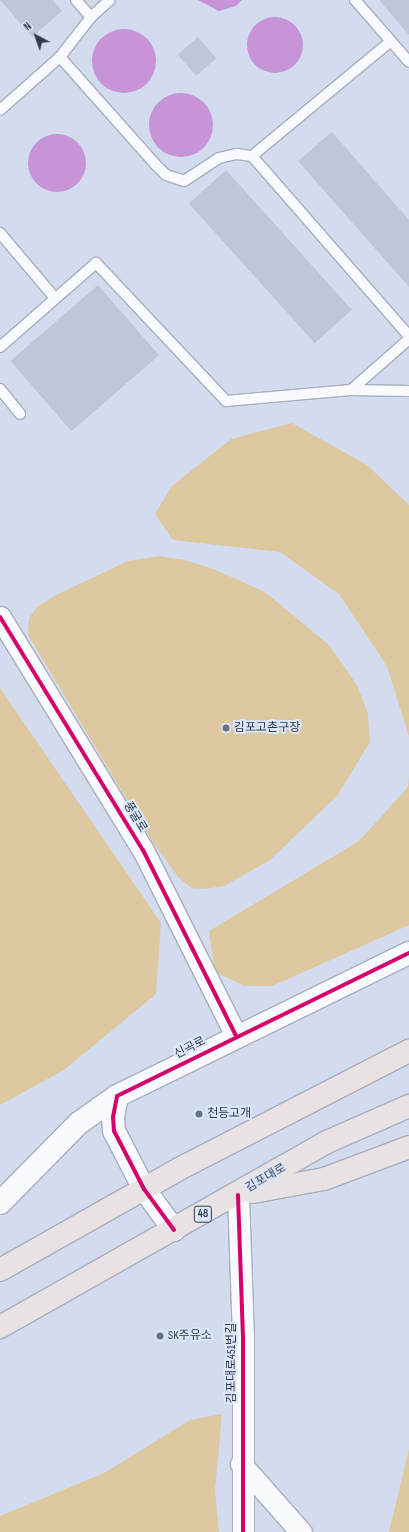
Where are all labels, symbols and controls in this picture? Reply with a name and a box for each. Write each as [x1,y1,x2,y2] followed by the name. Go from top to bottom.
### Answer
[16,16,56,56] north arrow
[21,20,34,33] text: N
[234,721,300,735] place label: 김포고촌구장
[221,723,231,733] marker: 김포고촌구장
[120,799,150,835] street label: 풍굴로
[172,1034,208,1062] street label: 신곡로
[207,1107,251,1121] place label: 천등고개
[194,1109,204,1119] marker: 천등고개
[243,1161,289,1195] street label: 김포대로
[193,1205,213,1223] road number: 48
[225,1323,239,1403] street label: 김포대로451번길
[168,1329,212,1343] place label: SK주유소
[155,1331,165,1341] marker: SK주유소

